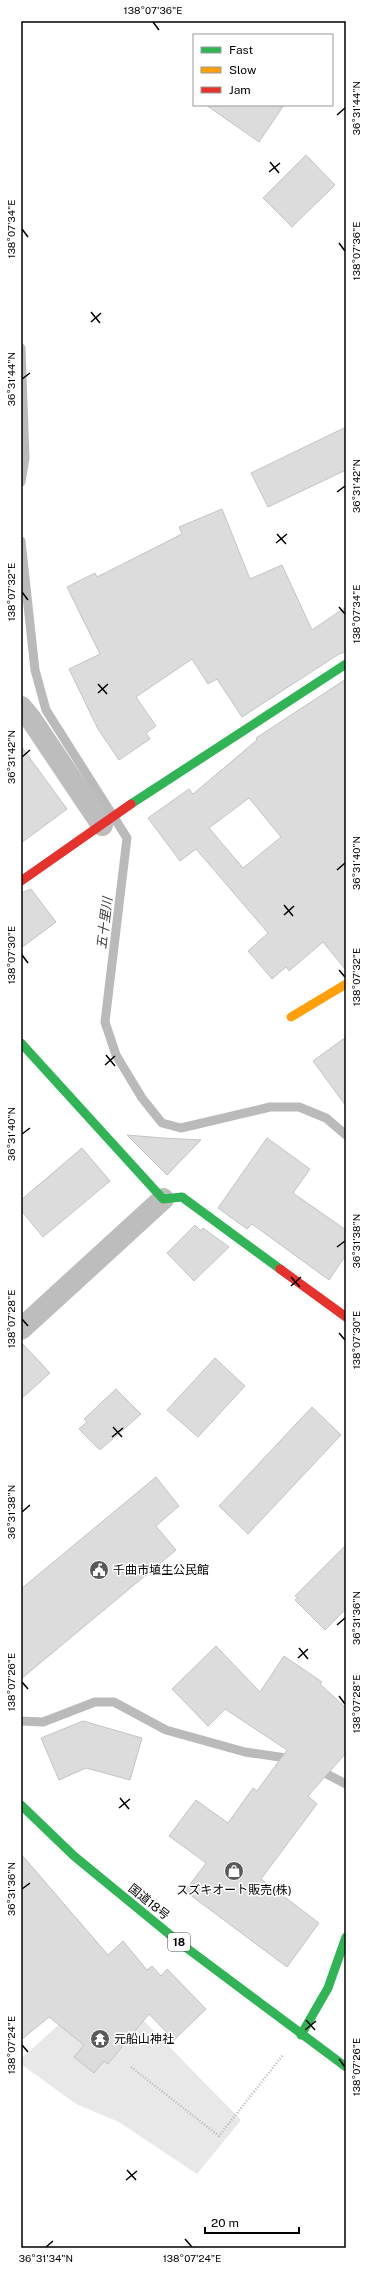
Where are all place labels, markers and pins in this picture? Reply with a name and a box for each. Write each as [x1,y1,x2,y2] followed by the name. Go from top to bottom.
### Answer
[88,1559,110,1581] public building icon: 千曲市埴生公民館
[113,1563,209,1577] place label: 千曲市埴生公民館
[223,1860,245,1882] shop icon: スズキオート販売(株)
[176,1883,292,1897] place label: スズキオート販売(株)
[89,2028,111,2050] temple icon: 元船山神社
[114,2032,174,2046] place label: 元船山神社

